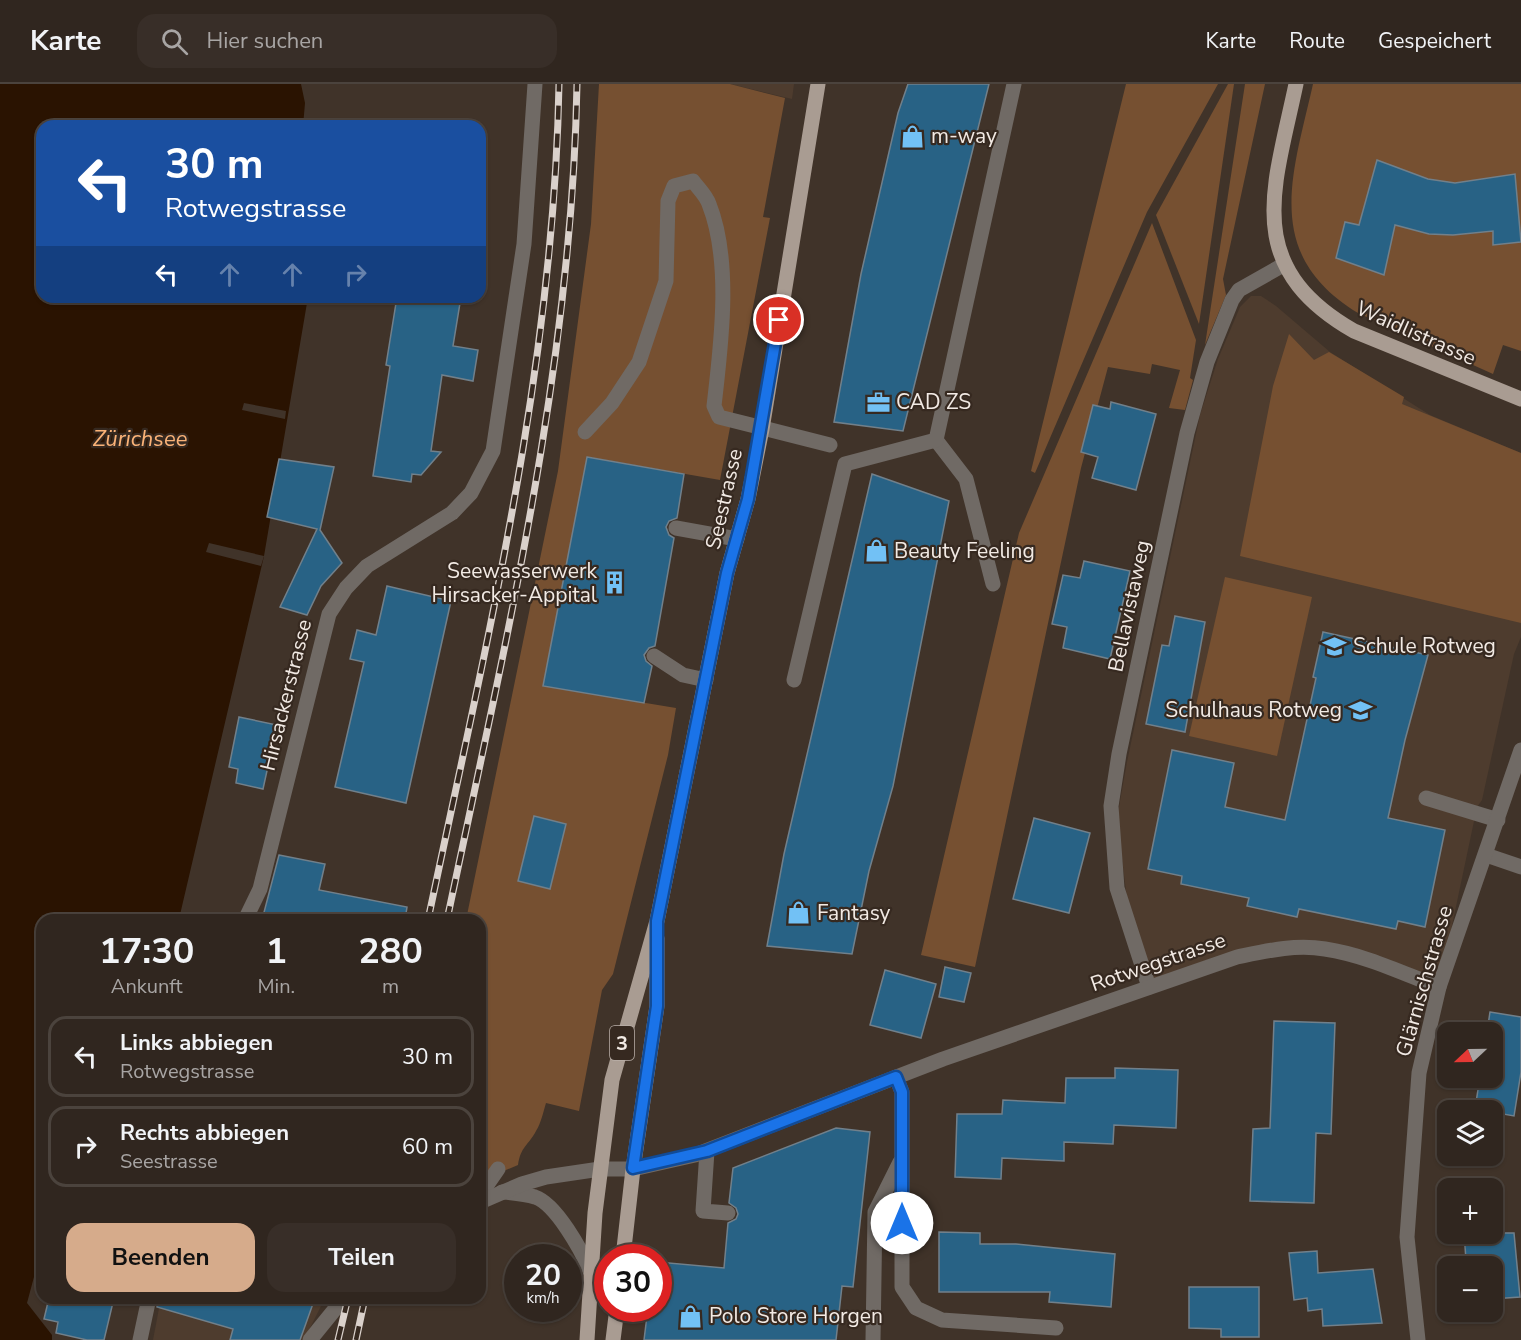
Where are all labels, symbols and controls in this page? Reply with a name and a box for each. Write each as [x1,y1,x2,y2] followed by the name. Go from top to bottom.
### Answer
[137,14,557,68] search box
[30,22,101,60] text: Karte
[158,25,191,58] icon: search
[206,26,323,56] text: Hier suchen
[1206,27,1256,55] text: Karte
[1289,27,1345,55] text: Route
[1378,27,1491,55] text: Gespeichert
[931,122,997,150] place label: m-way
[900,123,926,149] shop icon: m-way
[165,136,264,193] text: 30 m
[66,144,144,222] icon: left
[165,190,346,227] text: Rotwegstrasse
[150,258,183,291] icon: left
[213,258,246,291] icon: ahead
[276,258,309,291] icon: ahead
[339,258,372,291] icon: right
[753,294,804,345] pin
[1352,294,1480,372] street label: Waidlistrasse
[762,303,795,336] icon: arrive
[896,388,971,416] place label: CAD ZS
[865,389,891,415] office icon: CAD ZS
[93,424,188,454] water label: Zürichsee
[699,446,749,552] street label: Seestrasse
[894,537,1035,565] place label: Beauty Feeling
[863,538,889,564] shop icon: Beauty Feeling
[1101,538,1157,674] street label: Bellavistaweg
[431,557,598,609] place label: Seewasserwerk Hirsacker-Appital
[602,570,628,596] building icon: Seewasserwerk Hirsacker-Appital
[254,616,318,774] street label: Hirsackerstrasse
[1353,632,1496,660] place label: Schule Rotweg
[1322,633,1348,659] school or university icon: Schule Rotweg
[1165,696,1342,724] place label: Schulhaus Rotweg
[1347,697,1373,723] school or university icon: Schulhaus Rotweg
[817,899,891,927] place label: Fantasy
[786,900,812,926] shop icon: Fantasy
[1389,902,1459,1060] street label: Glärnischstrasse
[1087,926,1229,998] street label: Rotwegstrasse
[99,927,194,976] text: 17:30
[265,927,287,976] text: 1
[358,927,423,976] text: 280
[111,973,183,1000] text: Ankunft
[257,973,295,1000] text: Min.
[382,973,399,1000] text: m
[1437,1022,1503,1088] north arrow
[1437,1022,1503,1322] map controls
[610,1026,634,1060] road number: 3
[120,1028,273,1058] text: Links abbiegen
[69,1040,102,1073] icon: left
[402,1042,453,1072] text: 30 m
[120,1058,254,1085] text: Rotwegstrasse
[1437,1100,1503,1166] button: layers
[120,1118,289,1148] text: Rechts abbiegen
[69,1130,102,1163] icon: right
[402,1132,453,1162] text: 60 m
[120,1148,218,1175] text: Seestrasse
[1437,1178,1503,1244] button: +
[870,1191,934,1255] position arrow
[66,1223,255,1292] button: Beenden
[267,1223,456,1292] button: Teilen
[594,1244,672,1322] speed limit sign: 30
[525,1255,561,1296] text: 20
[1437,1256,1503,1322] button: −
[526,1288,560,1308] text: km/h
[709,1302,883,1330] place label: Polo Store Horgen
[678,1303,704,1329] shop icon: Polo Store Horgen

